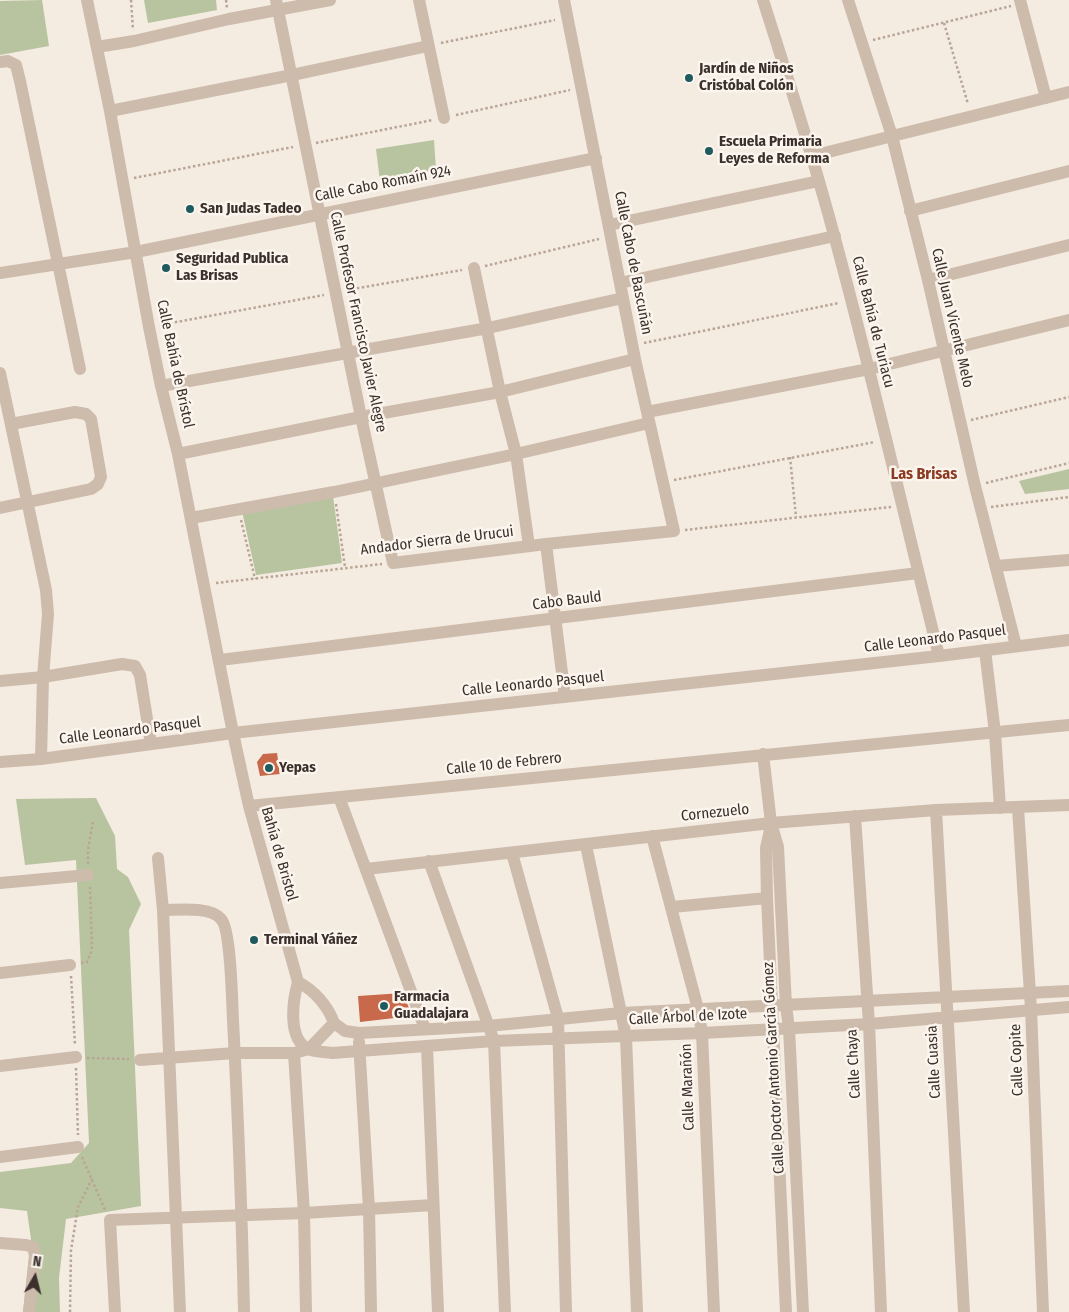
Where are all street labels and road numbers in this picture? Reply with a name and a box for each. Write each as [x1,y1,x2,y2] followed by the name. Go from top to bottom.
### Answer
[313,162,453,206] street label: Calle Cabo Romaín 924
[610,190,656,336] street label: Calle Cabo de Bascuñán
[326,210,390,434] street label: Calle Profesor Francisco Javier Alegre
[927,247,977,389] street label: Calle Juan Vicente Melo
[848,254,898,390] street label: Calle Bahía de Turiacu
[153,298,197,430] street label: Calle Bahía de Brístol
[359,523,515,559] street label: Andador Sierra de Urucui
[531,588,603,614] street label: Cabo Bauld
[863,621,1007,657] street label: Calle Leonardo Pasquel
[461,668,605,700] street label: Calle Leonardo Pasquel
[58,713,202,749] street label: Calle Leonardo Pasquel
[445,749,563,779] street label: Calle 10 de Febrero
[680,800,750,826] street label: Cornezuelo
[257,805,301,903] street label: Bahía de Bristol
[759,961,789,1175] street label: Calle Doctor Antonio García Gómez
[628,1005,748,1029] street label: Calle Árbol de Izote
[1007,1023,1027,1097] street label: Calle Copite
[923,1025,945,1099] street label: Calle Cuasia
[843,1029,865,1099] street label: Calle Chaya
[677,1043,699,1131] street label: Calle Marañón

